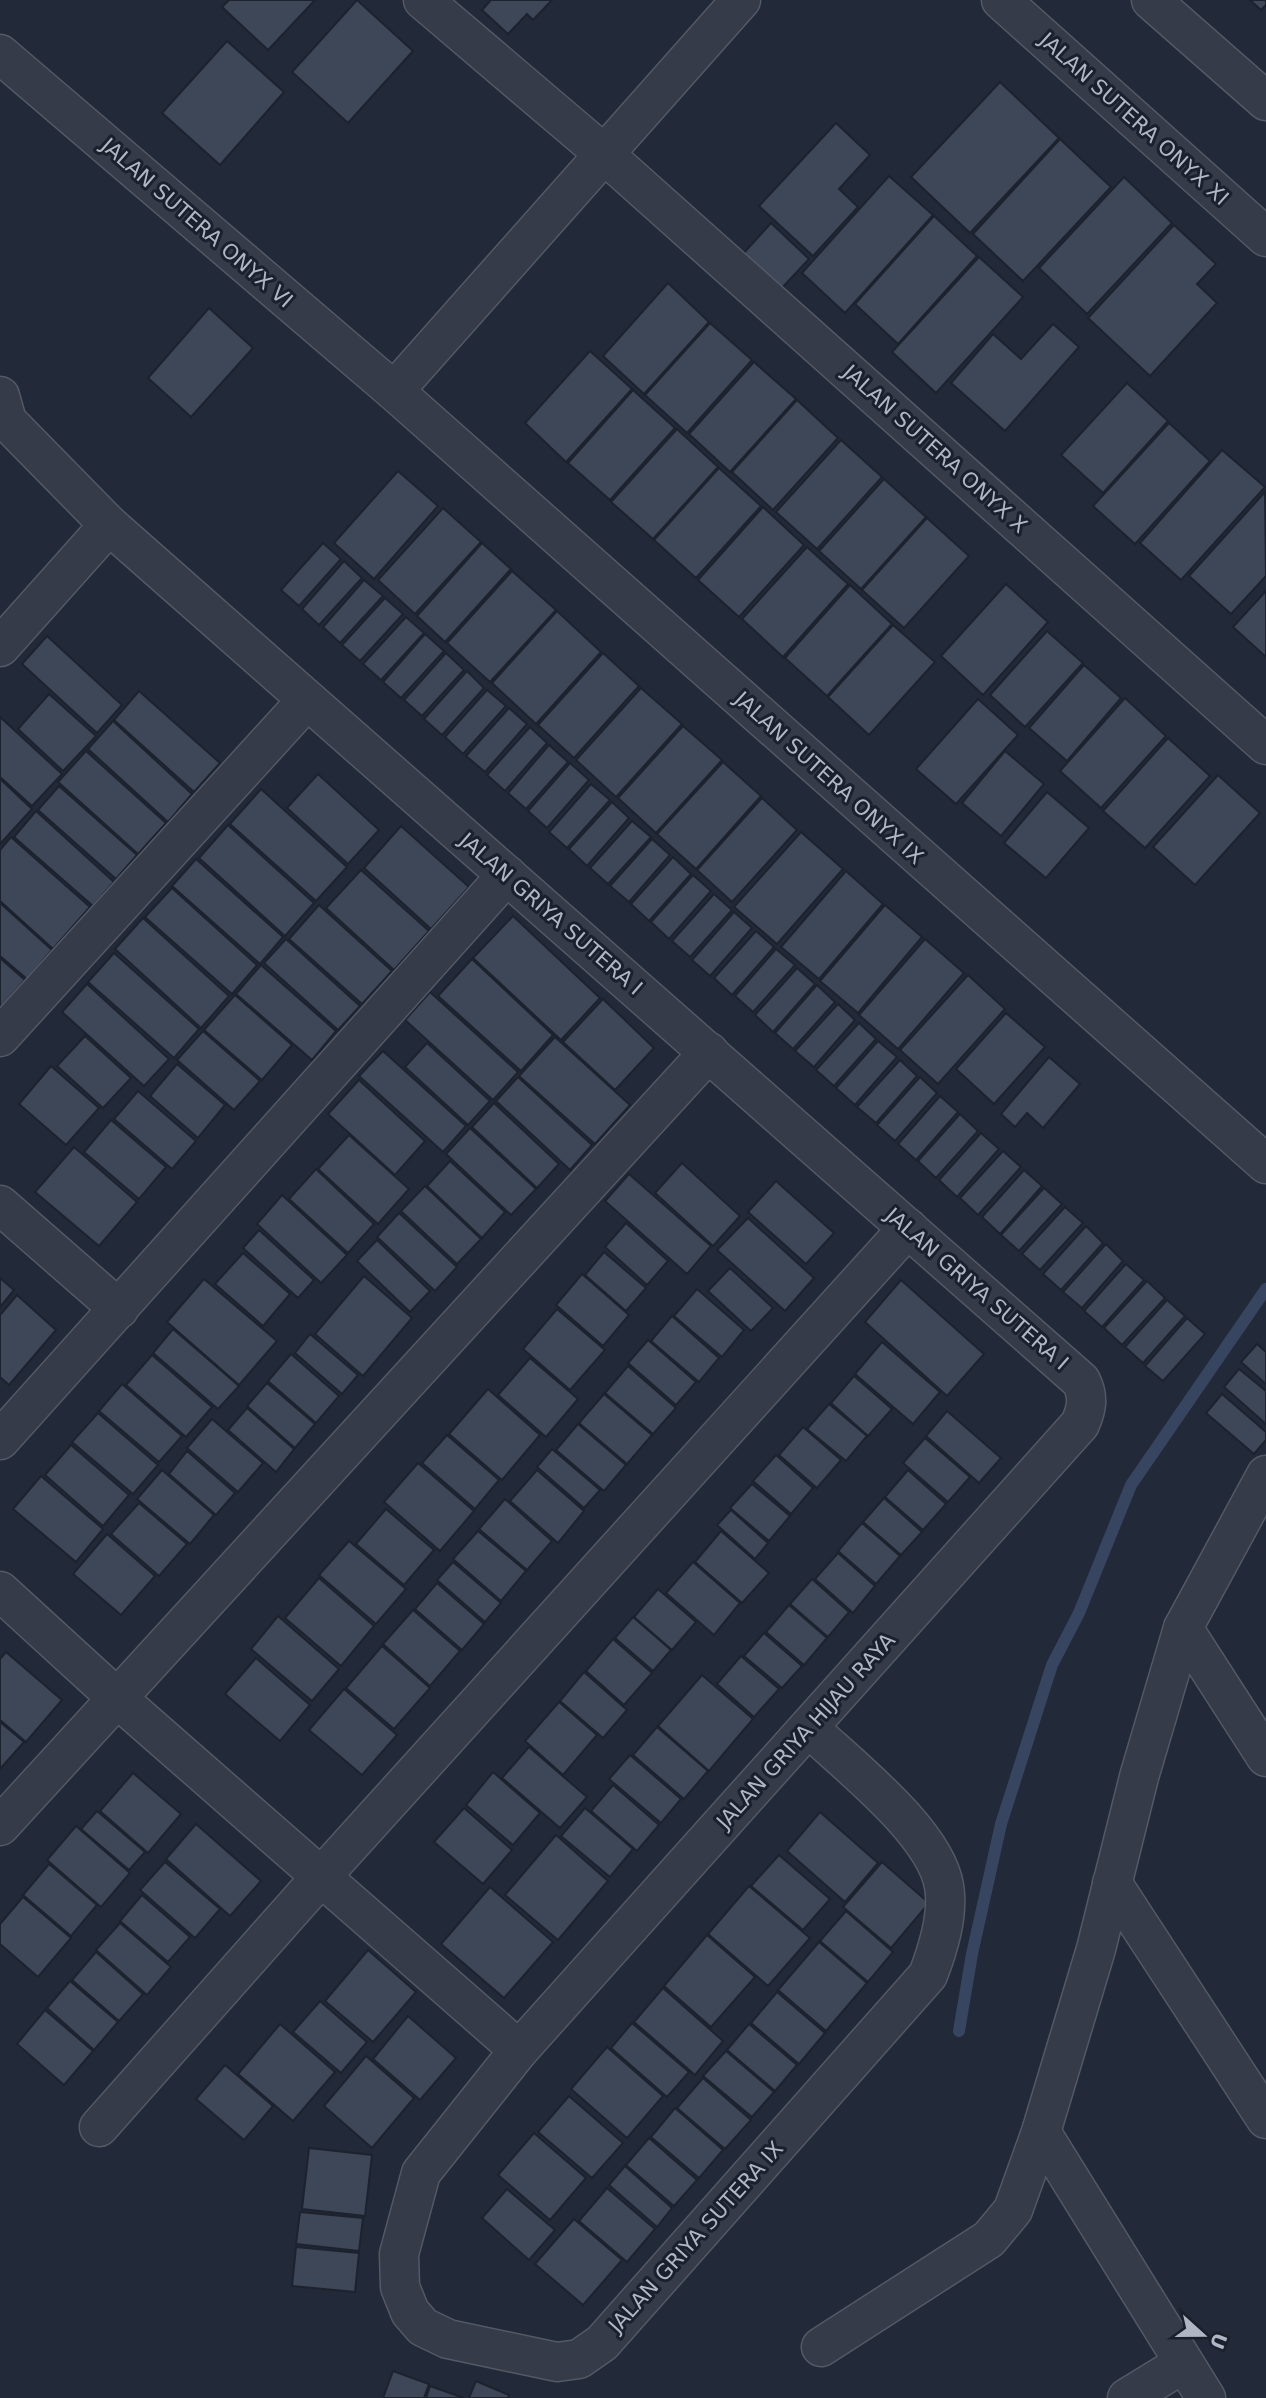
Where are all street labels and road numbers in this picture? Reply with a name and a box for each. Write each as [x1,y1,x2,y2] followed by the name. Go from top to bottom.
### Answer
[1033,27,1233,210] street label: JALAN SUTERA ONYX XI
[95,132,297,313] street label: JALAN SUTERA ONYX VI
[837,359,1032,538] street label: JALAN SUTERA ONYX X
[728,686,928,869] street label: JALAN SUTERA ONYX IX
[453,827,647,1000] street label: JALAN GRIYA SUTERA I
[879,1202,1073,1375] street label: JALAN GRIYA SUTERA I
[711,1628,901,1835] street label: JALAN GRIYA HIJAU RAYA
[603,2137,788,2339] street label: JALAN GRIYA SUTERA IX

